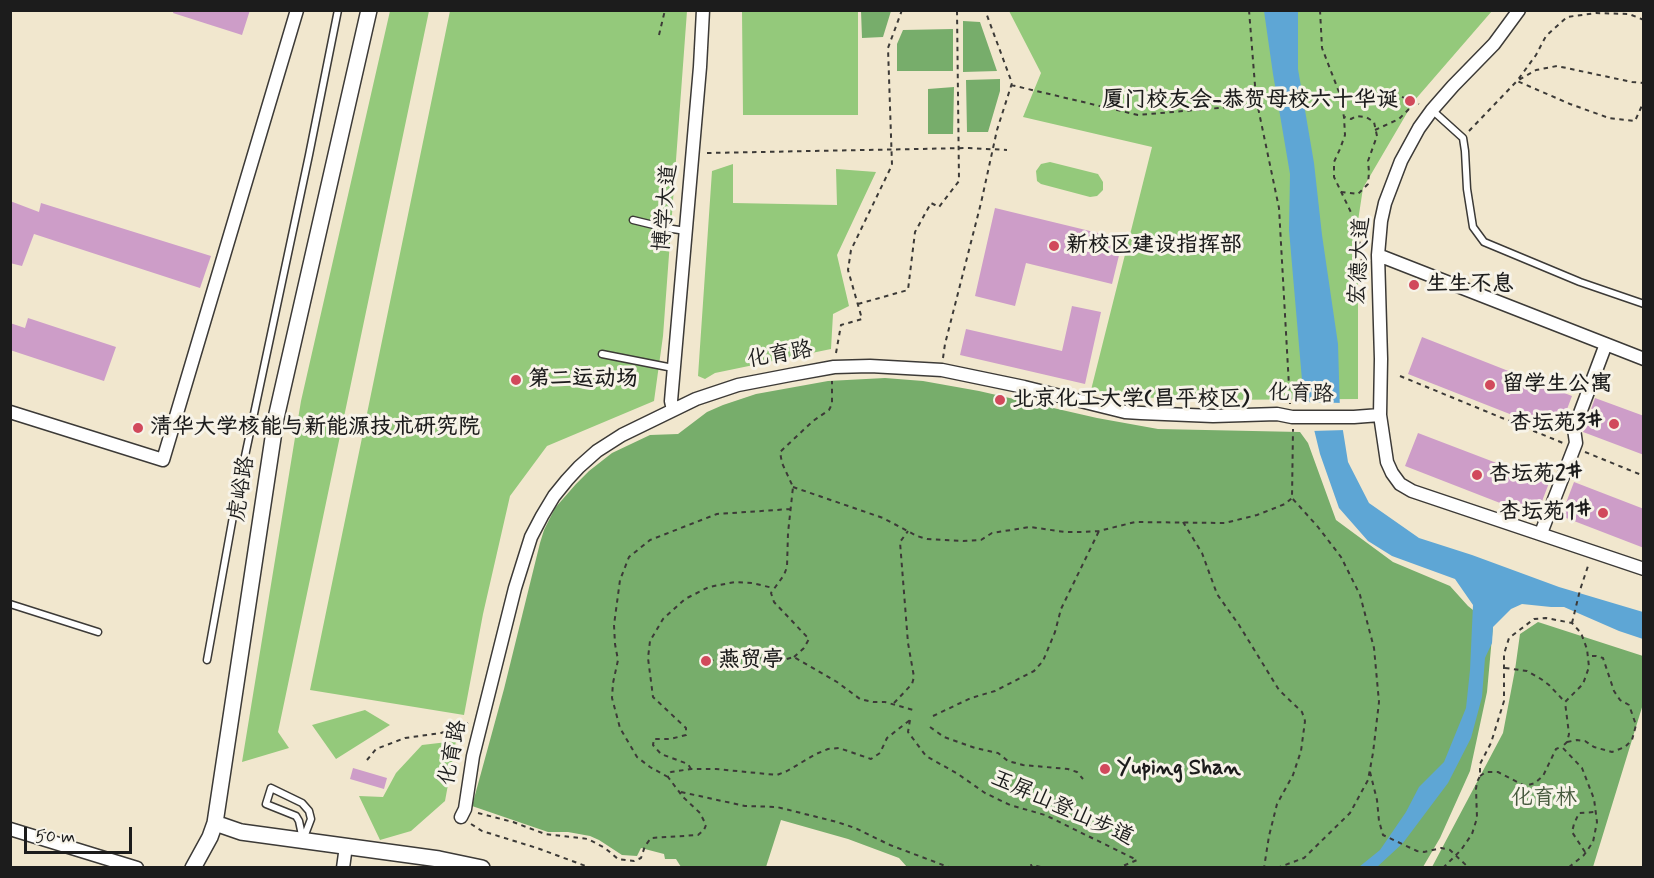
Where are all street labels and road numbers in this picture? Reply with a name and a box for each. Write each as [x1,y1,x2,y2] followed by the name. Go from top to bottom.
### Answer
[650,163,684,253] street label: 博学大道
[1346,216,1376,306] street label: 宏德大道
[745,337,815,375] street label: 化育路
[1268,381,1334,409] street label: 化育路
[225,454,261,524] street label: 虎峪路
[435,718,473,788] street label: 化育路
[986,766,1138,852] street label: 玉屏山登山步道

